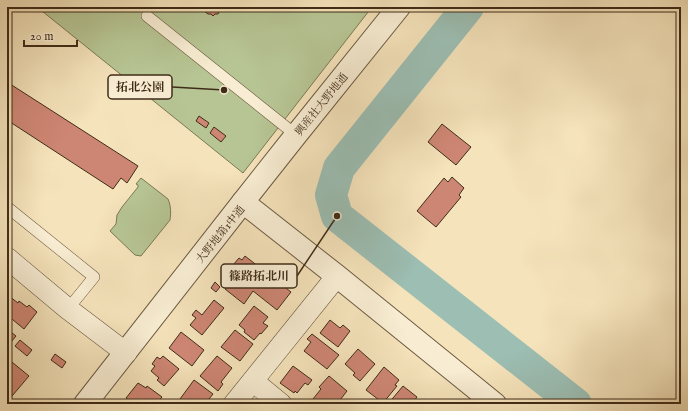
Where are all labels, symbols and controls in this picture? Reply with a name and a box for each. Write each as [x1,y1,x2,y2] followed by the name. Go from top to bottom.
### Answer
[24,22,77,48] scale bar
[30,29,53,44] text: 20 m
[292,70,351,139] street label: 興産社大野地通
[108,75,172,99] callout: 拓北公園
[116,80,164,95] text: 拓北公園
[193,203,248,266] street label: 大野地第1中通
[221,264,297,288] callout: 篠路拓北川
[229,269,289,284] text: 篠路拓北川

